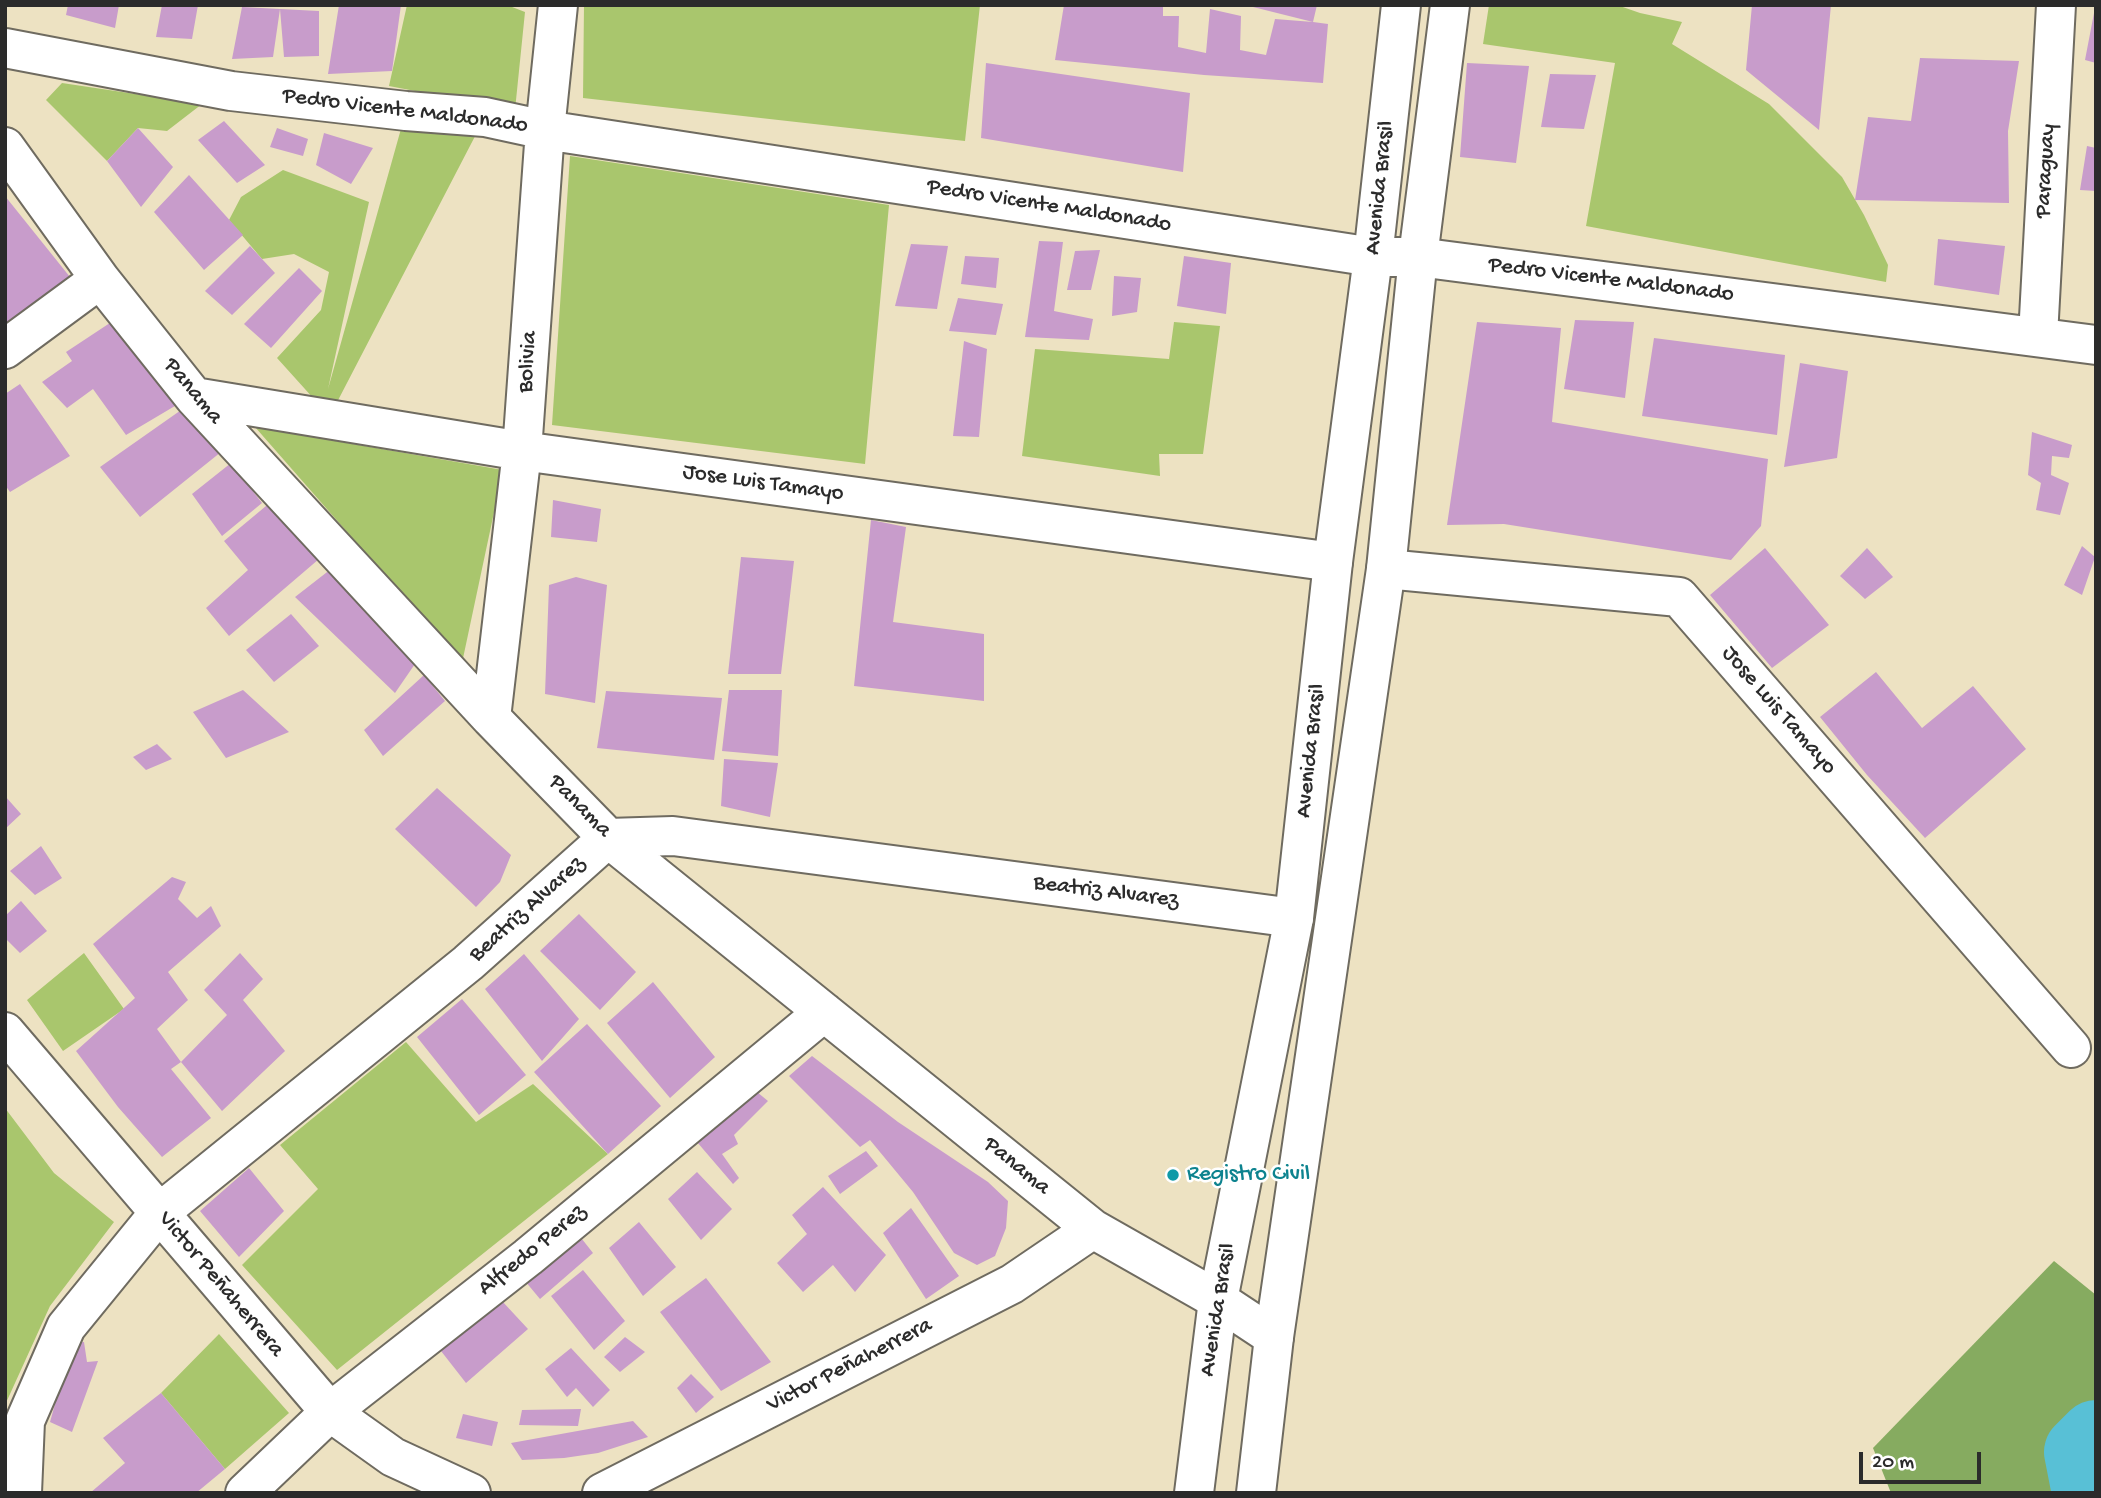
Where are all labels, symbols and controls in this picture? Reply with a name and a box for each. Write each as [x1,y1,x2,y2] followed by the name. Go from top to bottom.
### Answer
[281,83,529,141] street label: Pedro Vicente Maldonado
[1360,120,1402,256] street label: Avenida Brasil
[2031,123,2063,219] street label: Paraguay
[925,174,1173,240] street label: Pedro Vicente Maldonado
[1487,252,1735,310] street label: Pedro Vicente Maldonado
[513,330,545,394] street label: Bolivia
[156,353,228,431] street label: Panama
[681,459,845,509] street label: Jose Luis Tamayo
[1714,641,1842,781] street label: Jose Luis Tamayo
[1291,683,1333,819] street label: Avenida Brasil
[542,770,616,844] street label: Panama
[464,851,592,969] street label: Beatriz Alvarez
[1032,870,1180,916] street label: Beatriz Alvarez
[977,1132,1055,1202] street label: Panama
[1187,1161,1310,1189] place label: Registro Civil
[1165,1167,1181,1183] marker: Registro Civil
[473,1199,593,1303] street label: Alfredo Perez
[151,1206,289,1364] street label: Victor Peñaherrera
[1195,1241,1243,1379] street label: Avenida Brasil
[763,1312,937,1420] street label: Victor Peñaherrera
[1863,1438,1986,1482] scale bar
[1872,1451,1914,1476] text: 20 m

